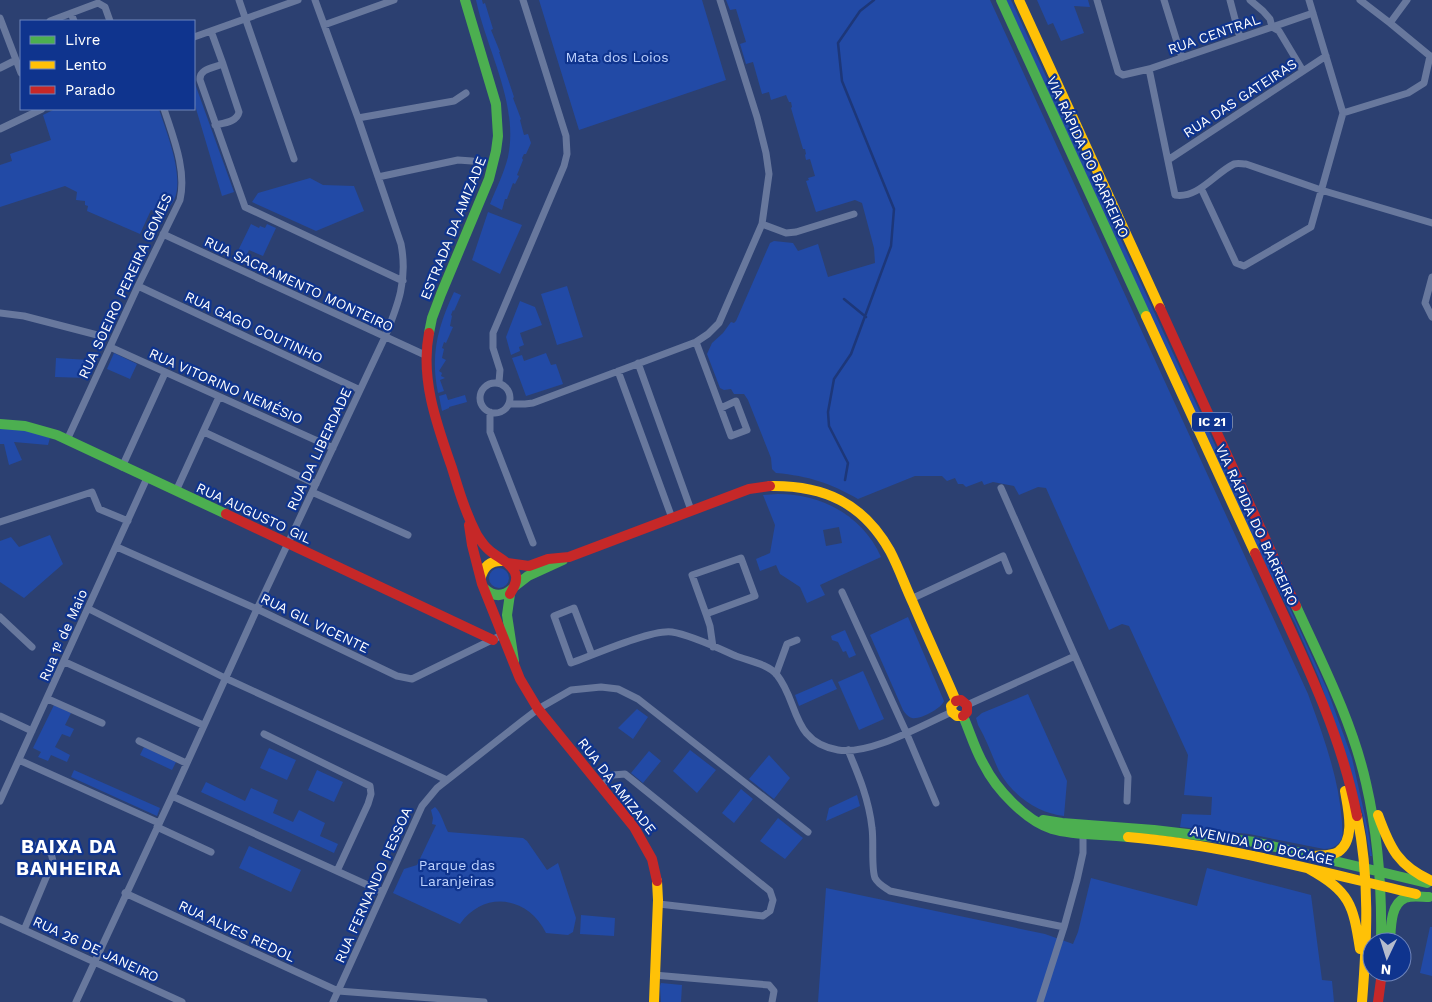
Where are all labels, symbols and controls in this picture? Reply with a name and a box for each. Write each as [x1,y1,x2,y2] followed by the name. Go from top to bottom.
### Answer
[1166,11,1262,57] street label: RUA CENTRAL
[20,20,195,110] legend
[65,31,100,49] text: Livre
[565,49,669,65] park label: Mata dos Loios
[1180,55,1300,141] street label: RUA DAS GATEIRAS
[65,56,107,74] text: Lento
[1044,74,1132,240] street label: VIA RÁPIDA DO BARREIRO
[65,81,115,99] text: Parado
[417,154,489,302] street label: ESTRADA DA AMIZADE
[75,191,175,381] street label: RUA SOEIRO PEREIRA GOMES
[202,233,396,335] street label: RUA SACRAMENTO MONTEIRO
[182,288,326,366] street label: RUA GAGO COUTINHO
[147,345,305,427] street label: RUA VITORINO NEMÉSIO
[284,385,354,513] street label: RUA DA LIBERDADE
[1192,412,1232,432] road number: IC 21
[1213,442,1301,608] street label: VIA RÁPIDA DO BARREIRO
[194,479,314,547] street label: RUA AUGUSTO GIL
[36,587,90,683] street label: Rua 1º de Maio
[258,590,372,656] street label: RUA GIL VICENTE
[575,735,660,837] street label: RUA DA AMIZADE
[331,805,415,965] street label: RUA FERNANDO PESSOA
[1189,822,1335,868] street label: AVENIDA DO BOCAGE
[16,835,122,880] district label: BAIXA DA BANHEIRA
[419,857,495,889] park label: Parque das Laranjeiras
[176,897,298,965] street label: RUA ALVES REDOL
[30,913,162,985] street label: RUA 26 DE JANEIRO
[1362,932,1412,982] north arrow
[1380,962,1392,978] text: N

